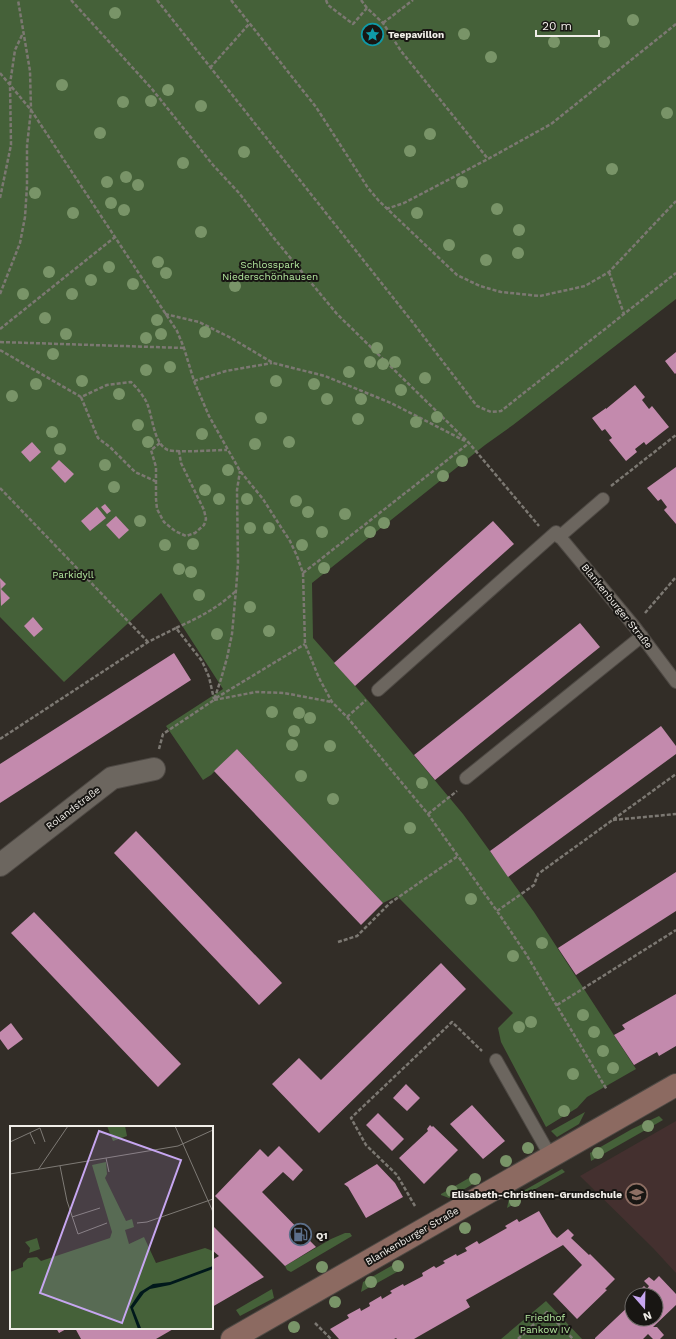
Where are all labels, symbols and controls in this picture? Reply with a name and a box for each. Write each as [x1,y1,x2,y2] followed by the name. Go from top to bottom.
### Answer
[536,12,599,38] scale bar
[542,19,572,33] text: 20 m
[359,21,385,47] place icon: Teepavillon
[388,29,444,40] place label: Teepavillon
[222,259,318,282] park label: Schlosspark Niederschönhausen
[579,561,655,651] street label: Blankenburger Straße
[52,569,94,580] park label: Parkidyll
[44,784,102,832] street label: Rolandstraße
[10,1126,213,1329] inset map
[624,1181,650,1207] school or university icon: Elisabeth-Christinen-Grundschule
[452,1189,622,1200] place label: Elisabeth-Christinen-Grundschule
[363,1205,461,1267] street label: Blankenburger Straße
[288,1222,314,1248] fuel station icon: Q1
[316,1230,328,1241] place label: Q1
[624,1287,664,1327] north arrow
[641,1308,653,1323] text: N
[520,1312,571,1335] park label: Friedhof Pankow IV

